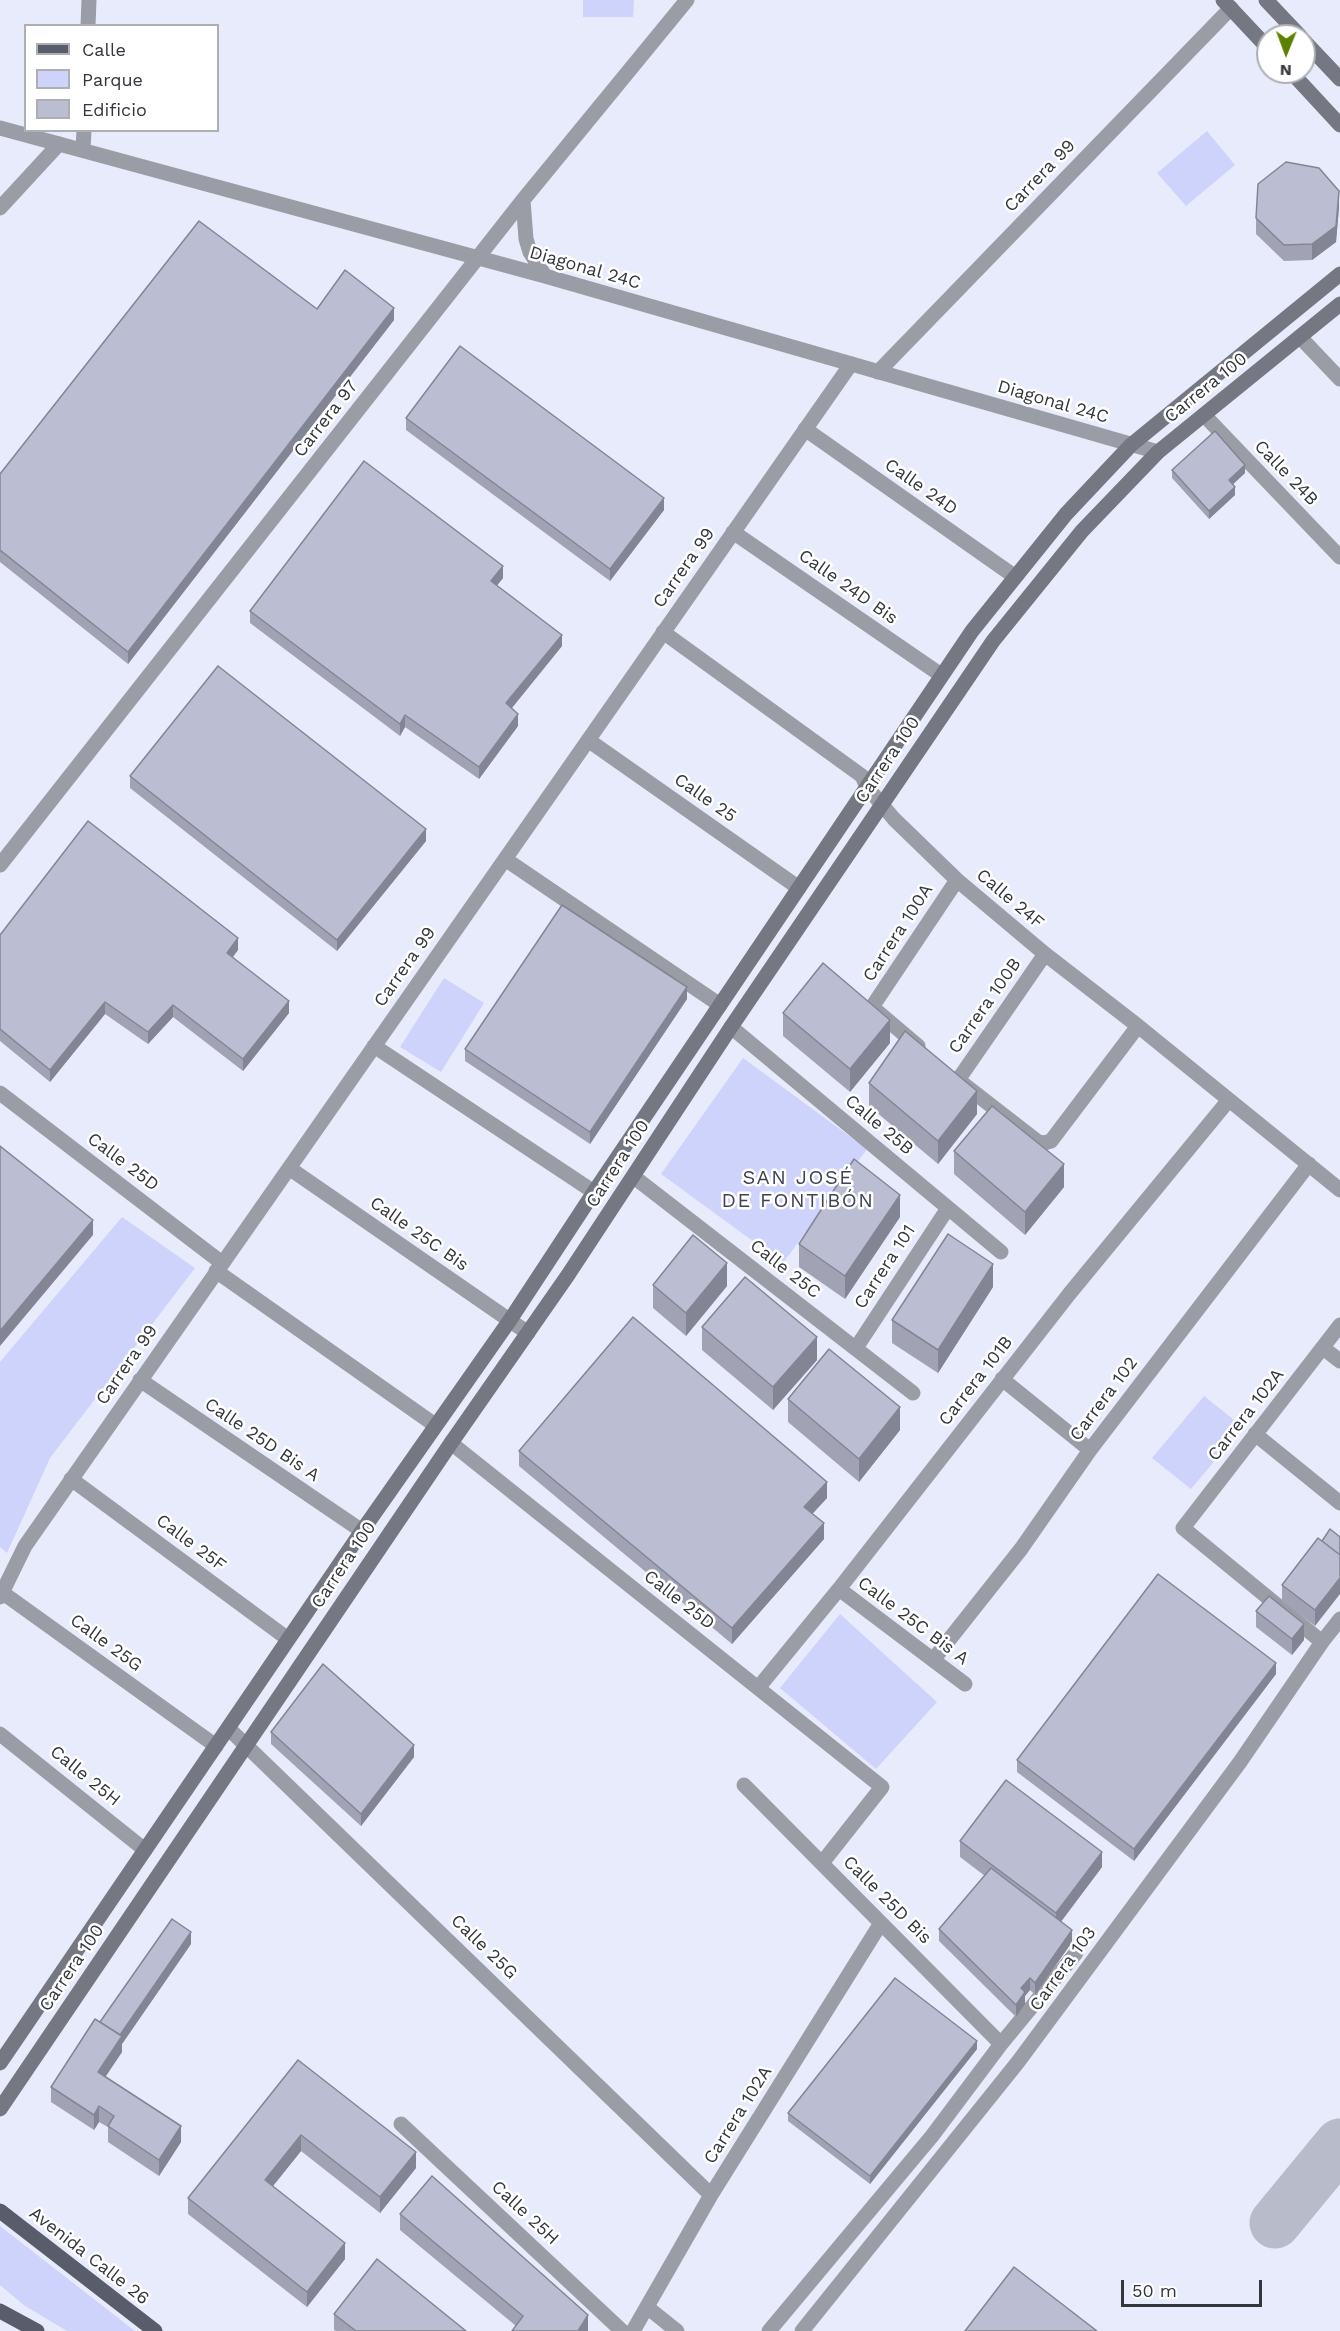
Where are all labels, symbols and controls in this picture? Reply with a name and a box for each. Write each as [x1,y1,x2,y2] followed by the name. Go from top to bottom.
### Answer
[24,24,219,132] legend
[1256,24,1316,84] north arrow
[82,39,126,60] text: Calle
[1280,61,1292,80] text: N
[82,69,143,90] text: Parque
[82,99,147,120] text: Edificio
[1000,135,1080,217] street label: Carrera 99
[527,242,643,294] street label: Diagonal 24C
[1160,348,1252,428] street label: Carrera 100
[289,376,363,462] street label: Carrera 97
[995,376,1111,428] street label: Diagonal 24C
[1249,436,1323,510] street label: Calle 24B
[880,454,962,520] street label: Calle 24D
[648,524,720,612] street label: Carrera 99
[794,545,902,629] street label: Calle 24D Bis
[851,712,925,808] street label: Carrera 100
[670,769,740,827] street label: Calle 25
[972,864,1048,934] street label: Calle 24F
[858,880,938,986] street label: Carrera 100A
[369,923,441,1011] street label: Carrera 99
[944,954,1026,1058] street label: Carrera 100B
[840,1090,918,1160] street label: Calle 25B
[582,1116,654,1212] street label: Carrera 100
[83,1128,163,1196] street label: Calle 25D
[722,1166,874,1213] district label: SAN JOSÉ DE FONTIBÓN
[365,1192,473,1276] street label: Calle 25C Bis
[850,1221,920,1313] street label: Carrera 101
[745,1235,825,1303] street label: Calle 25C
[91,1321,163,1409] street label: Carrera 99
[934,1332,1018,1430] street label: Carrera 101B
[1065,1353,1143,1445] street label: Carrera 102
[1203,1364,1289,1466] street label: Carrera 102A
[200,1394,324,1486] street label: Calle 25D Bis A
[152,1510,230,1576] street label: Calle 25F
[307,1517,381,1613] street label: Carrera 100
[639,1566,719,1634] street label: Calle 25D
[853,1572,973,1670] street label: Calle 25C Bis A
[66,1610,146,1676] street label: Calle 25G
[45,1741,125,1811] street label: Calle 25H
[838,1851,936,1949] street label: Calle 25D Bis
[446,1910,522,1984] street label: Calle 25G
[35,1920,109,2016] street label: Carrera 100
[1025,1923,1101,2015] street label: Carrera 103
[699,2062,777,2168] street label: Carrera 102A
[487,2176,563,2250] street label: Calle 25H
[25,2203,153,2309] street label: Avenida Calle 26
[1124,2268,1265,2306] scale bar
[1132,2280,1177,2301] text: 50 m

